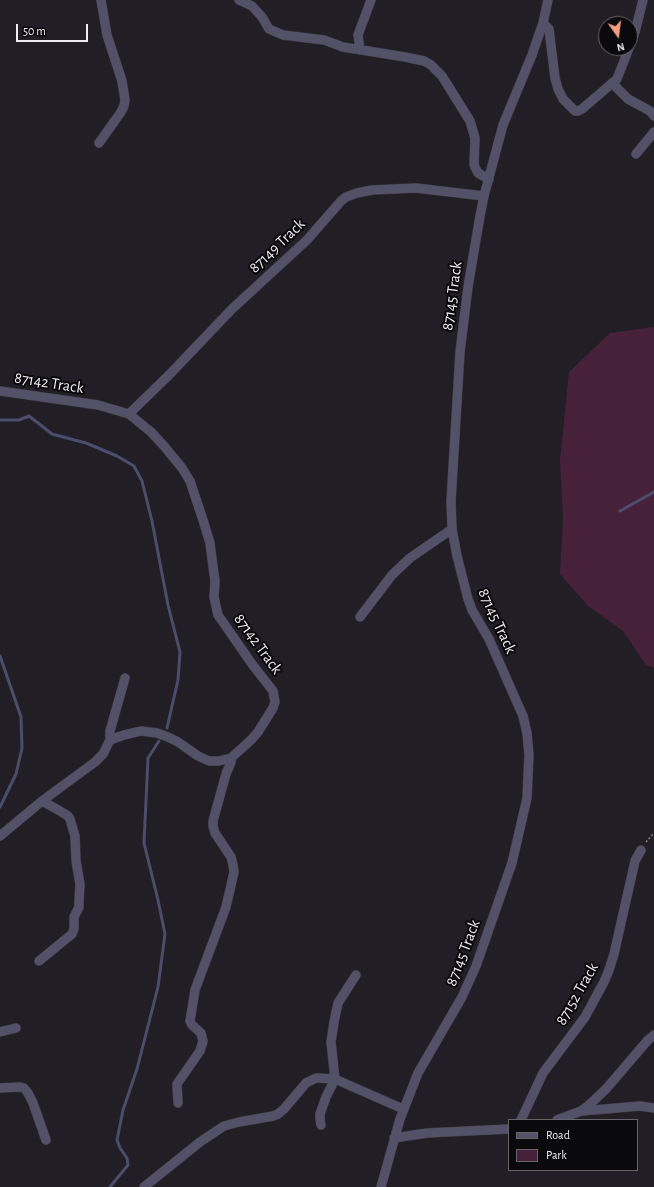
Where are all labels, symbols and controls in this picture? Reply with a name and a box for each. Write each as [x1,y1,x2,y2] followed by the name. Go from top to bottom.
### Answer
[18,16,90,42] scale bar
[598,16,638,56] north arrow
[23,25,46,37] text: 50 m
[616,41,626,53] text: N
[245,215,309,277] street label: 87149 Track
[438,260,466,332] street label: 87145 Track
[13,368,85,398] street label: 87142 Track
[474,585,520,657] street label: 87145 Track
[230,610,286,678] street label: 87142 Track
[442,917,484,989] street label: 87145 Track
[551,959,603,1029] street label: 87152 Track
[508,1119,638,1171] legend
[546,1129,570,1141] text: Road
[546,1149,567,1161] text: Park

